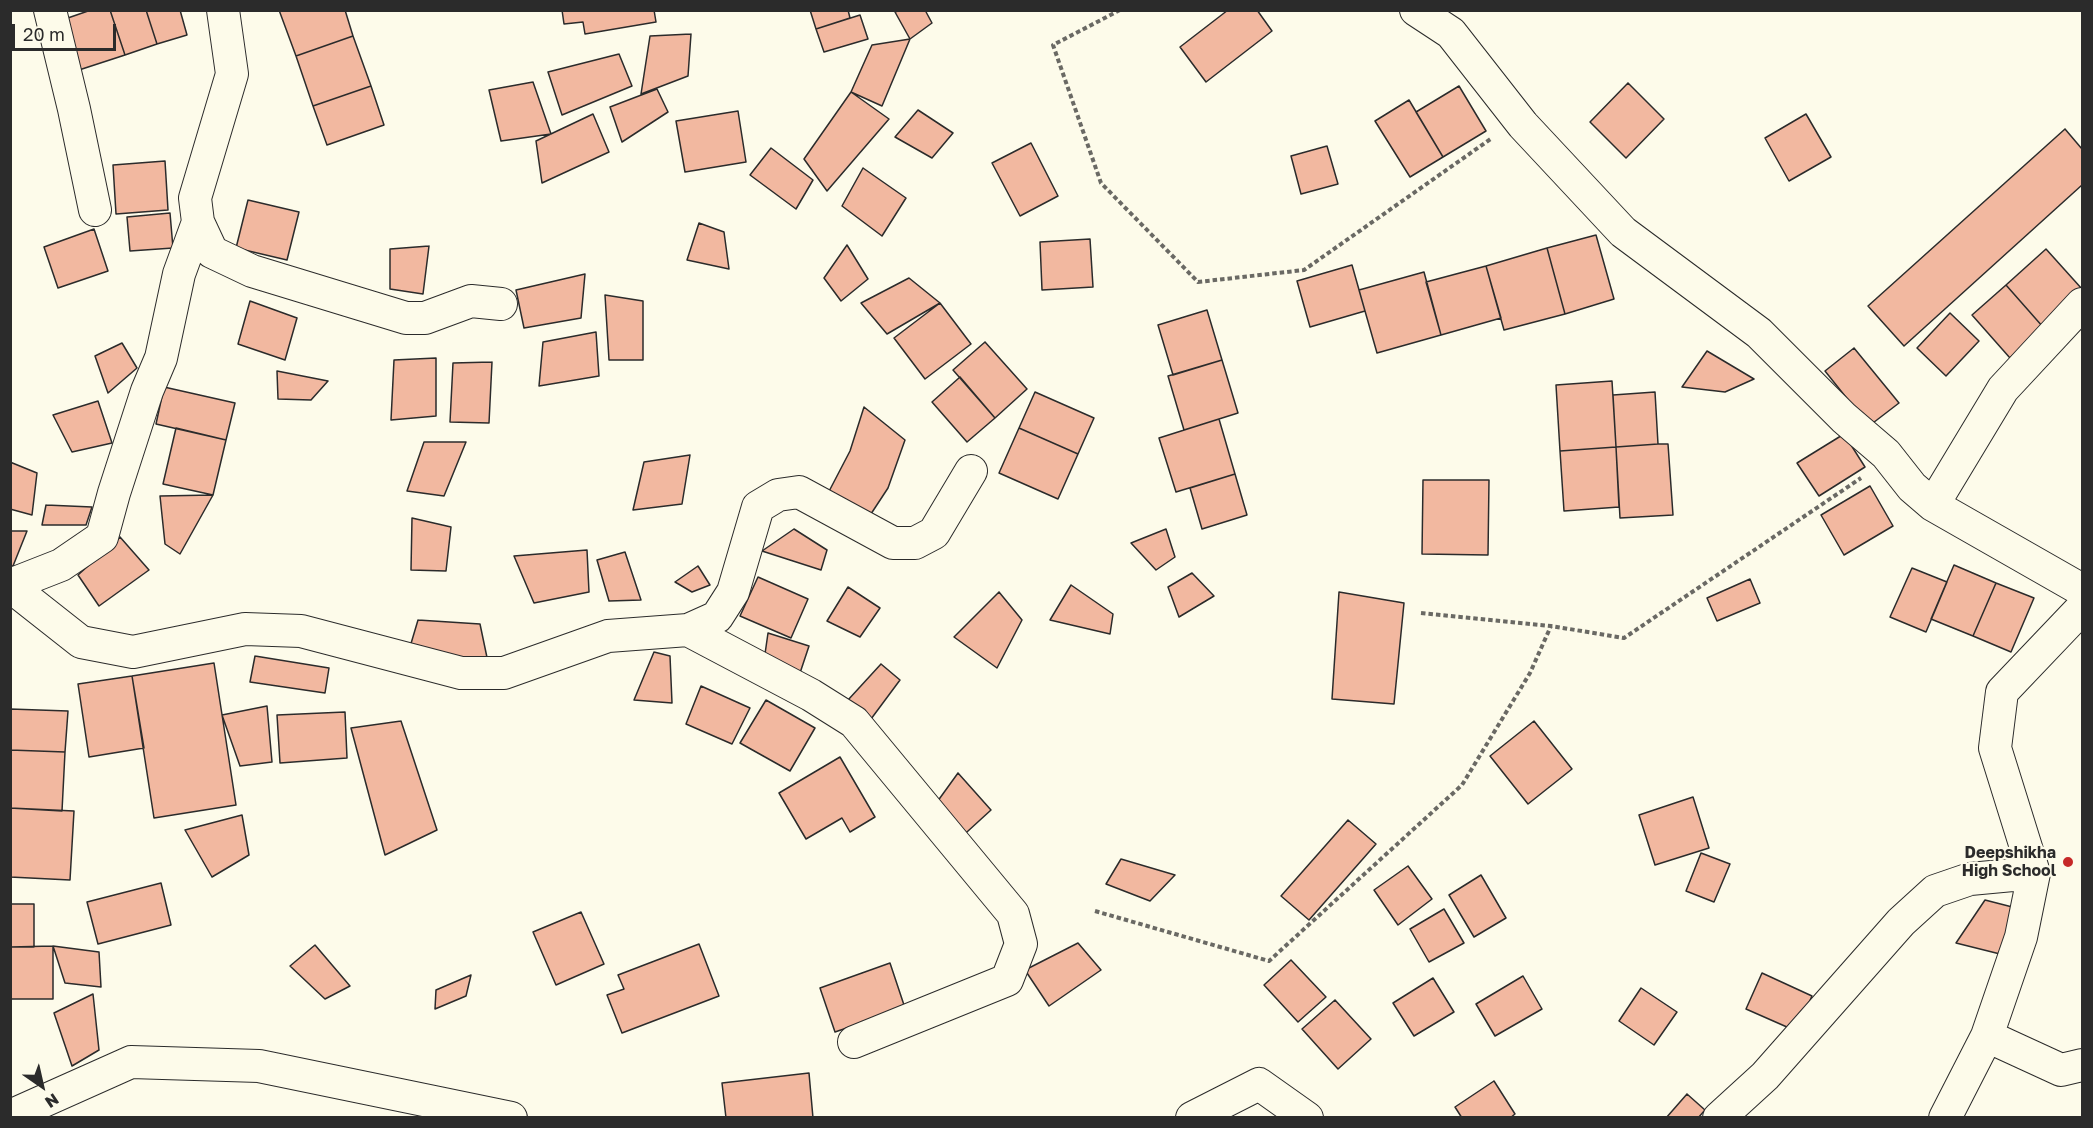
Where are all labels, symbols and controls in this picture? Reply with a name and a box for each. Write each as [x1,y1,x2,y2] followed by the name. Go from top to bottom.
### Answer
[15,12,118,50] scale bar
[23,23,65,45] text: 20 m
[1962,843,2056,881] place label: Deepshikha High School
[2061,855,2075,869] marker: Deepshikha High School
[12,1056,72,1116] north arrow
[41,1089,63,1113] text: N

